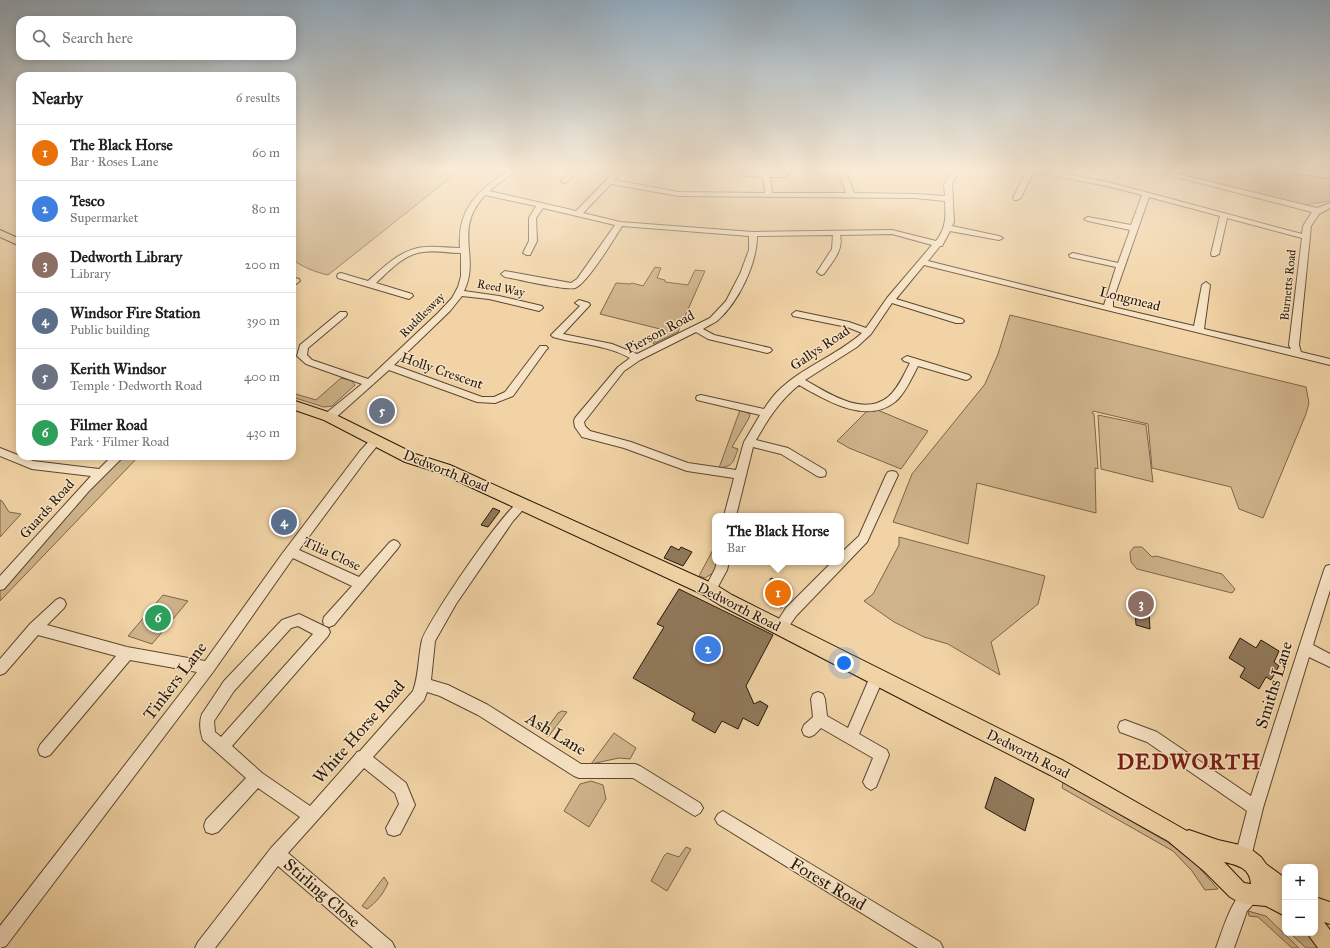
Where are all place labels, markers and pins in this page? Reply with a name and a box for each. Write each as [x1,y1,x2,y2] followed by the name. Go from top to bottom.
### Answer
[369,396,395,426] pin: 5
[271,507,297,537] pin: 4
[765,578,791,608] pin: 1
[1128,589,1154,619] pin: 3
[145,603,171,633] pin: 6
[695,634,721,664] pin: 2

